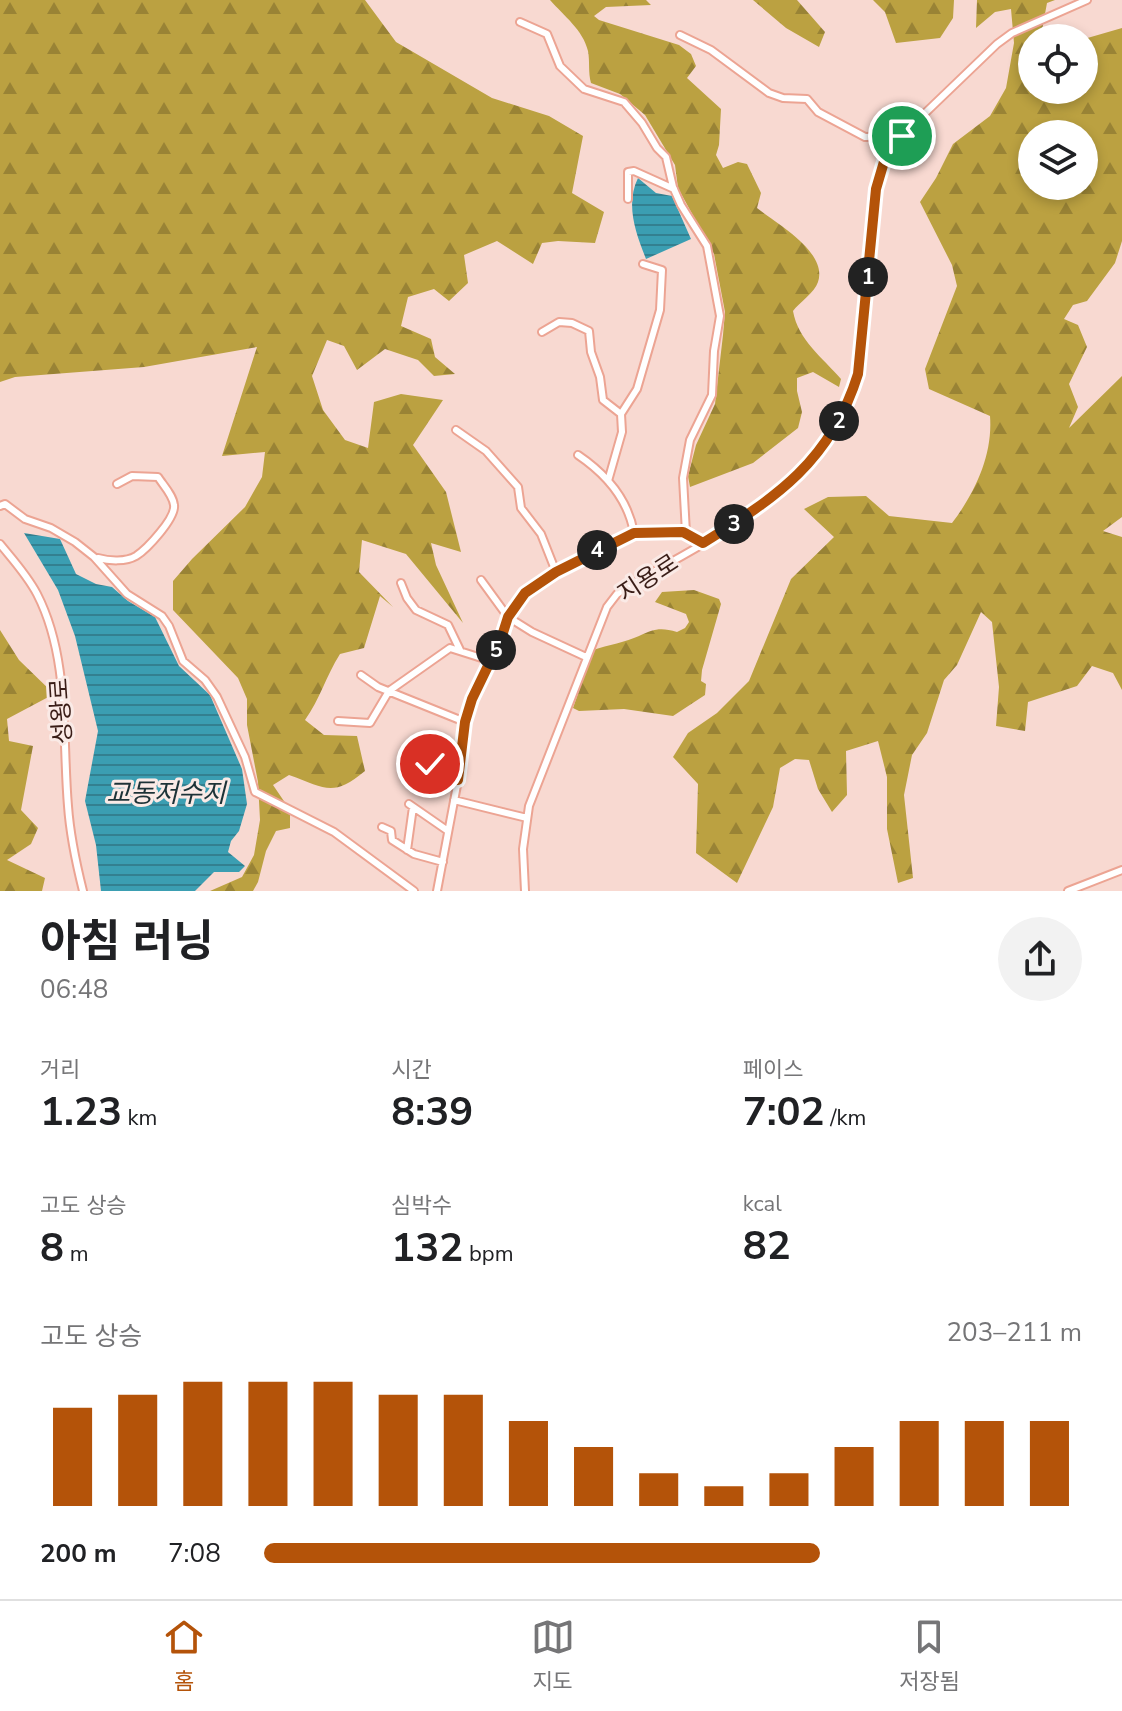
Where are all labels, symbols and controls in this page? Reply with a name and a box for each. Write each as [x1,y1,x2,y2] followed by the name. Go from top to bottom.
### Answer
[1018,24,1098,200] map controls
[1018,24,1098,104] button: locate
[868,102,936,170] pin
[880,114,924,158] icon: arrive
[1018,120,1098,200] button: layers
[848,257,888,297] pin: 1
[861,262,875,292] text: 1
[819,401,859,441] pin: 2
[832,406,846,436] text: 2
[714,504,754,544] pin: 3
[727,509,741,539] text: 3
[577,530,617,570] pin: 4
[590,535,604,565] text: 4
[612,547,684,609] street label: 지용로
[476,630,516,670] pin: 5
[489,635,503,665] text: 5
[43,677,79,745] street label: 성왕로
[396,730,464,798] pin
[408,742,452,786] icon: check
[106,776,228,811] water label: 교동저수지
[40,912,214,972] text: 아침 러닝
[998,917,1082,1001] button: share
[40,972,108,1007] text: 06:48
[40,1055,80,1085] text: 거리
[391,1055,432,1085] text: 시간
[743,1055,803,1085] text: 페이스
[40,1085,122,1139] text: 1.23
[391,1085,473,1139] text: 8:39
[743,1085,825,1139] text: 7:02
[122,1103,157,1133] text: km
[825,1103,866,1133] text: /km
[743,1189,782,1219] text: kcal
[40,1191,127,1221] text: 고도 상승
[391,1191,452,1221] text: 심박수
[743,1219,791,1273] text: 82
[40,1221,64,1275] text: 8
[391,1221,463,1275] text: 132
[64,1239,89,1269] text: m
[463,1239,513,1269] text: bpm
[946,1315,1082,1350] text: 203–211 m
[40,1319,142,1354] text: 고도 상승
[40,1536,117,1571] text: 200 m
[168,1536,221,1571] text: 7:08
[162,1615,206,1697] tab: 홈
[531,1615,575,1697] tab: 지도
[899,1615,960,1697] tab: 저장됨

